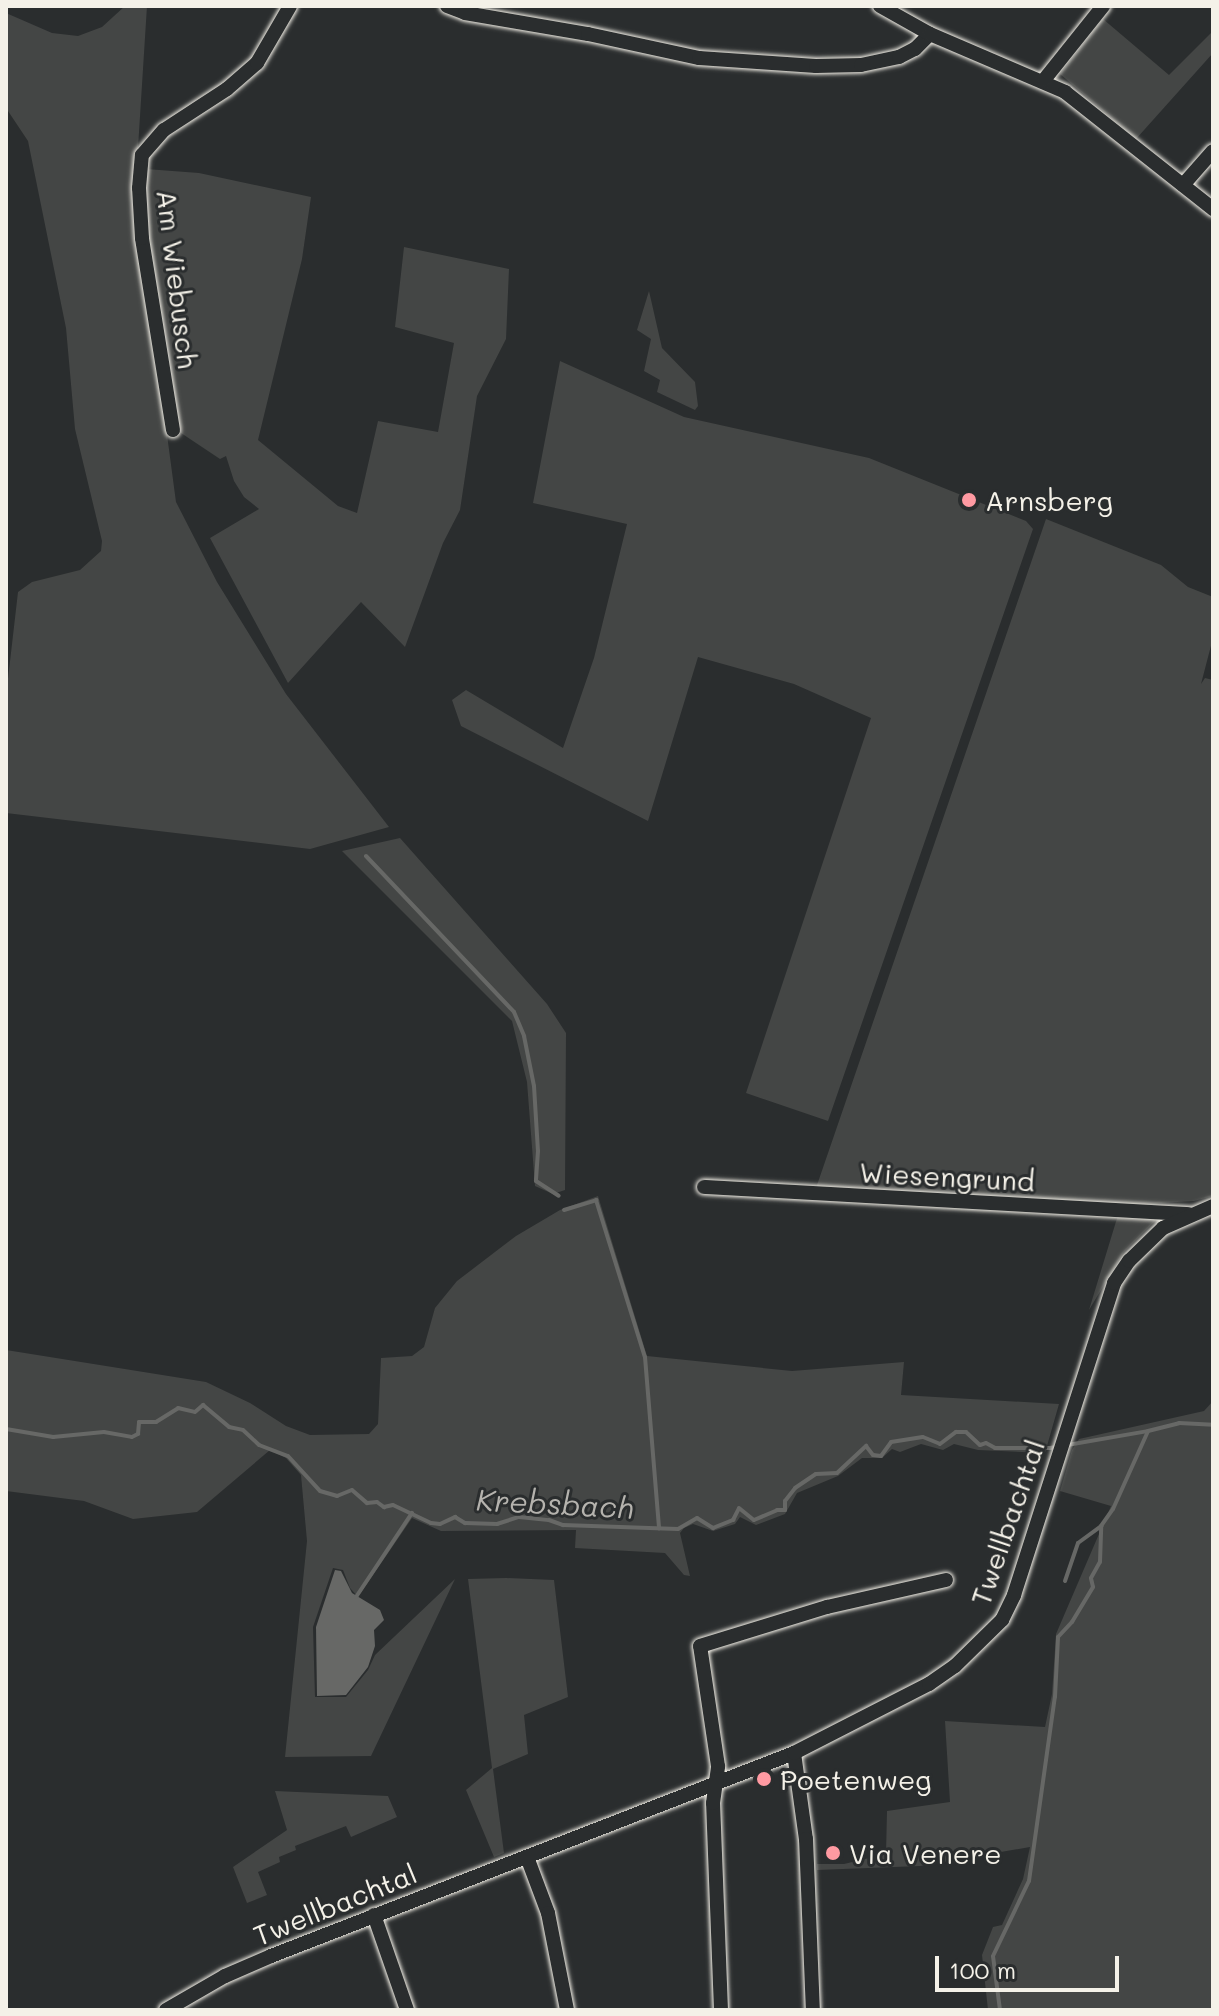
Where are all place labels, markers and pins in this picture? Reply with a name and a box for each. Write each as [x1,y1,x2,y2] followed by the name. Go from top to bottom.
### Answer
[985,483,1113,517] place label: Arnsberg
[960,491,978,509] marker: Arnsberg
[780,1762,932,1796] place label: Poetenweg
[755,1770,773,1788] marker: Poetenweg
[849,1836,1002,1870] place label: Via Venere
[824,1844,842,1862] marker: Via Venere

